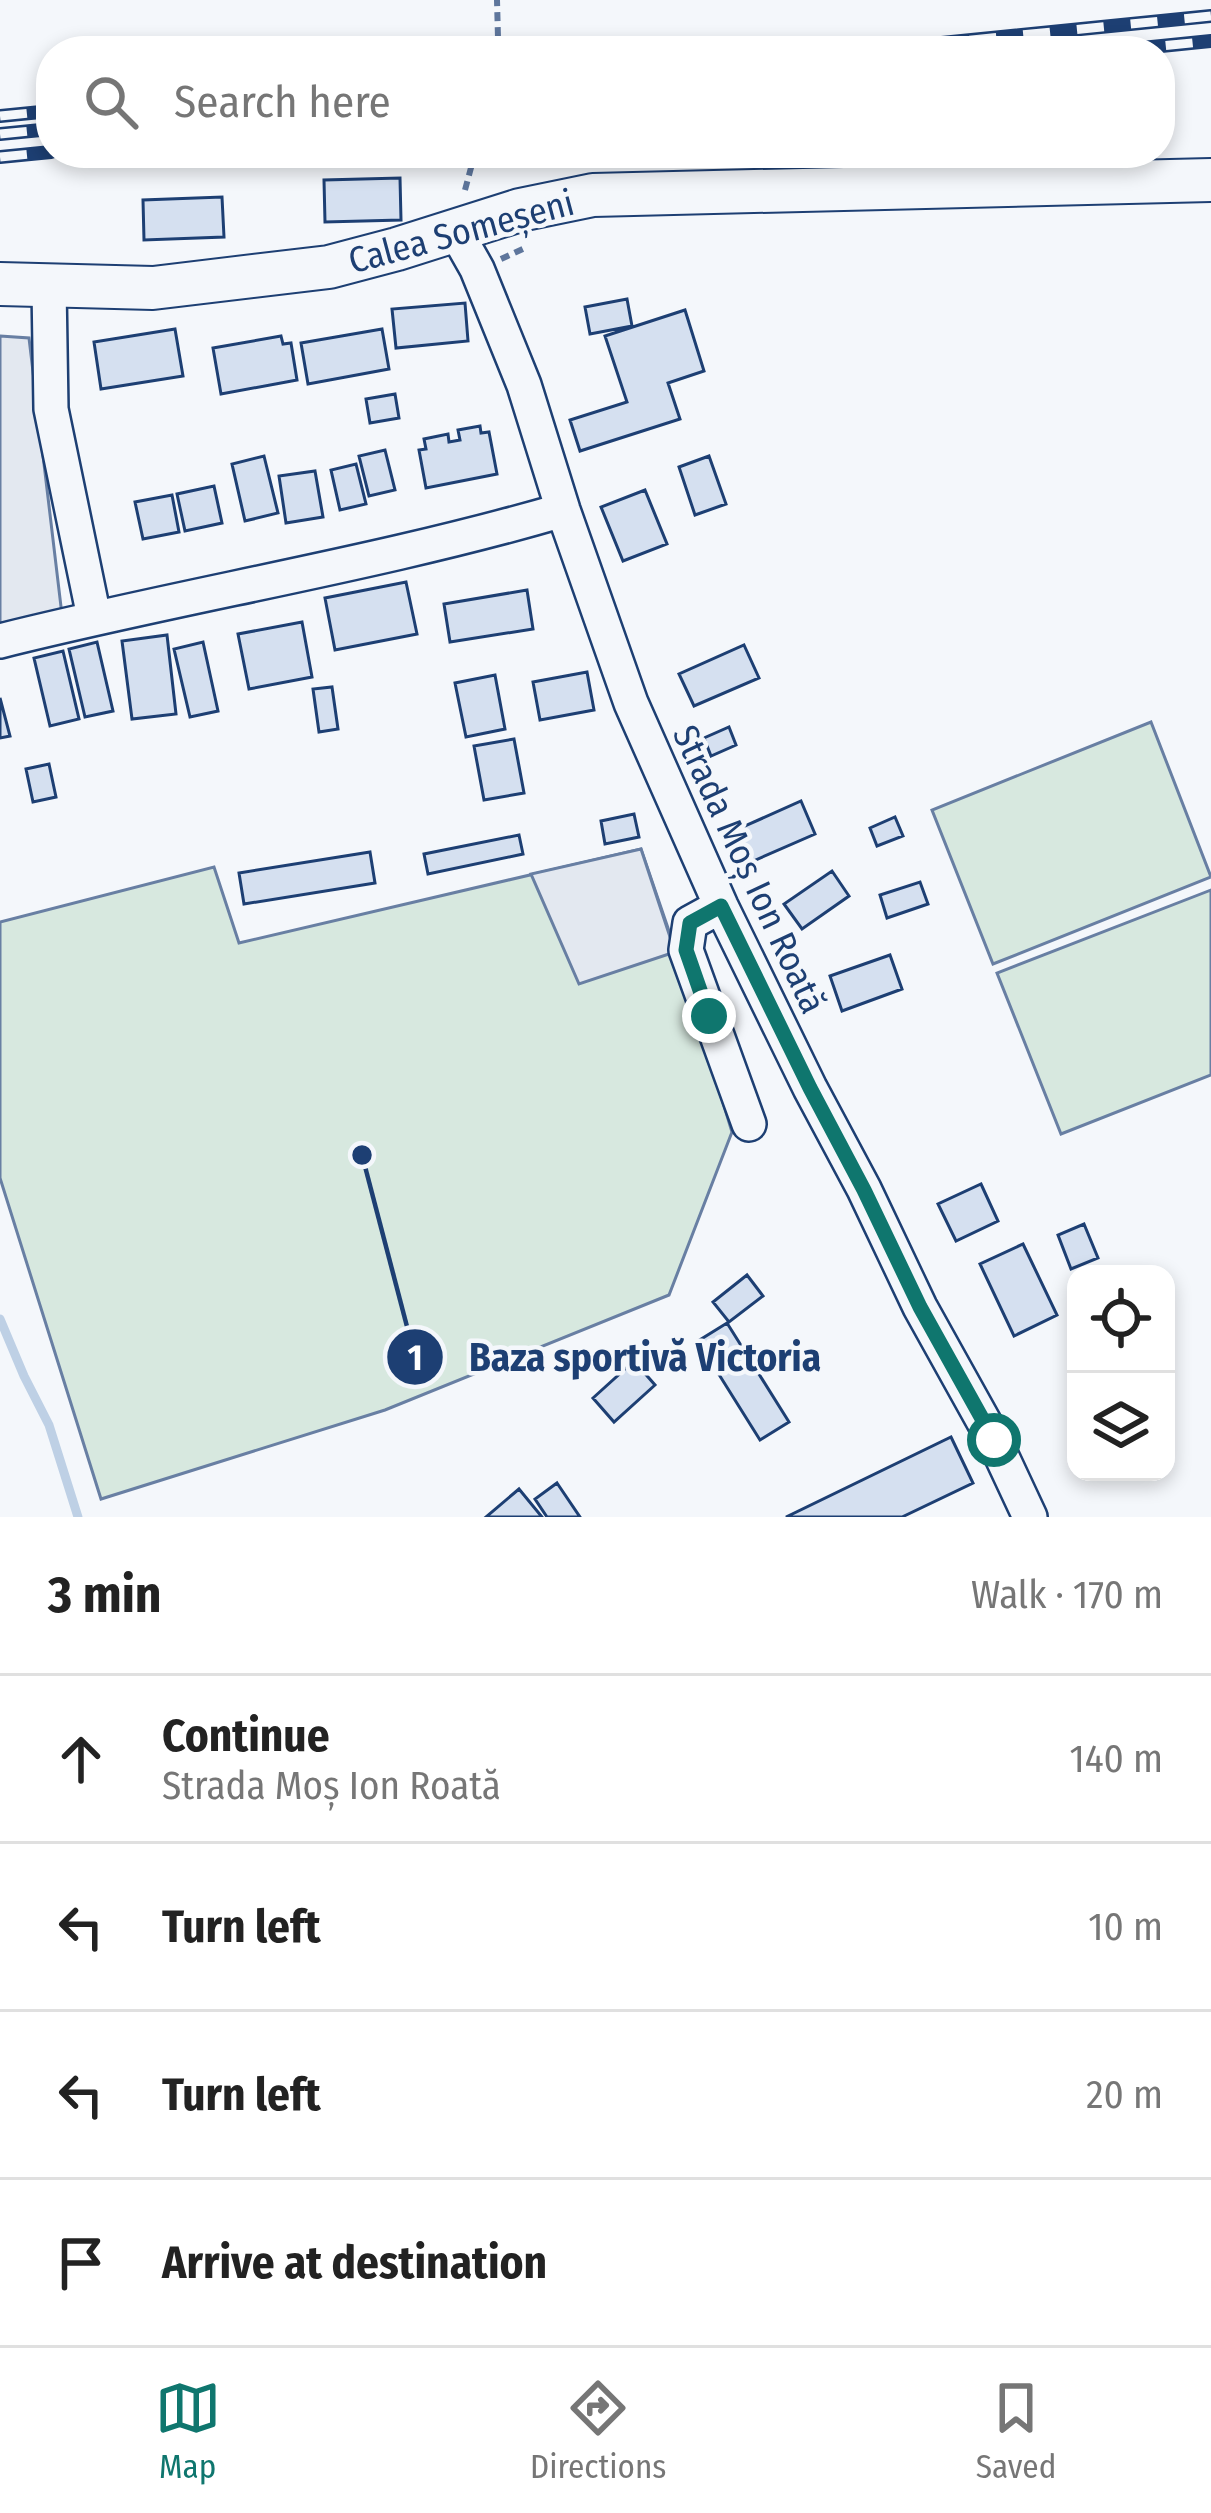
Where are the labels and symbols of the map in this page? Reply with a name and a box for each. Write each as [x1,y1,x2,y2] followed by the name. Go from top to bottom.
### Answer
[344,181,579,283] street label: Calea Someșeni
[663,718,835,1020] street label: Strada Moș Ion Roată
[682,989,736,1043] route end
[385,1320,845,1395] callout: Baza sportivă Victoria
[469,1335,821,1381] text: Baza sportivă Victoria
[407,1336,423,1380] text: 1
[967,1413,1021,1467] route start

